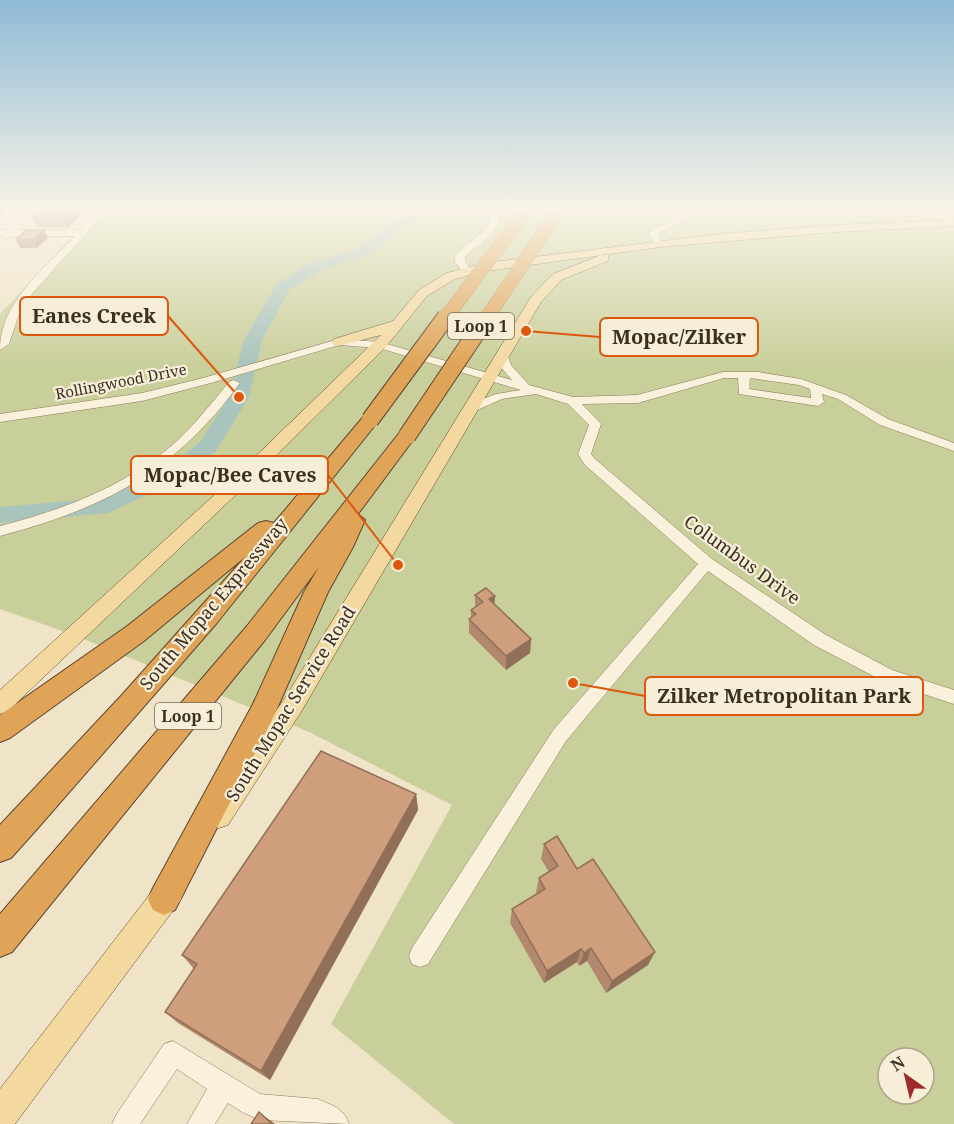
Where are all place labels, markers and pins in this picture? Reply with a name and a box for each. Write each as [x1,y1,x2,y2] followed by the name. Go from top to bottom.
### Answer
[20,297,168,335] callout: Eanes Creek
[600,318,758,356] callout: Mopac/Zilker
[131,456,328,494] callout: Mopac/Bee Caves
[645,677,923,715] callout: Zilker Metropolitan Park

